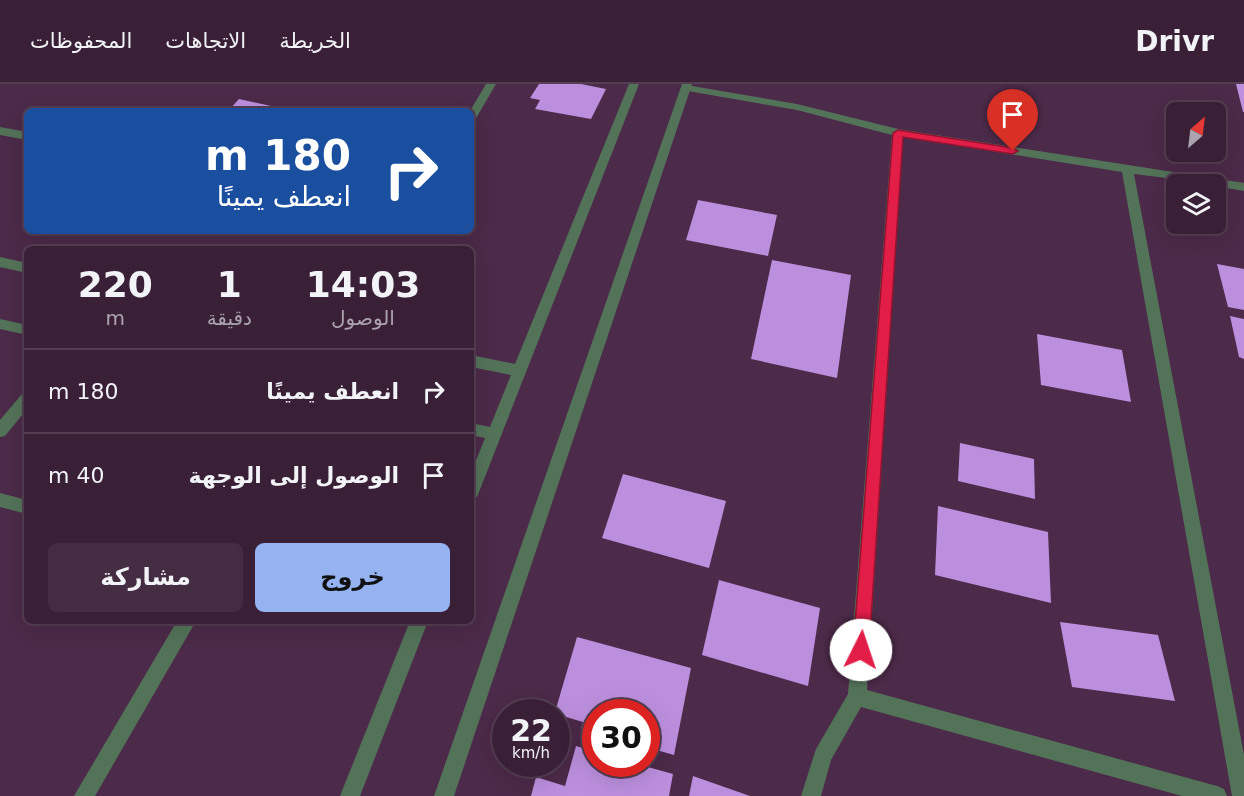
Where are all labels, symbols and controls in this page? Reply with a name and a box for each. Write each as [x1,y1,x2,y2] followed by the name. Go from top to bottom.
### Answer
[1135,25,1214,58] text: Drivr
[30,29,132,53] text: المحفوظات
[165,29,246,53] text: الاتجاهات
[279,29,351,53] text: الخريطة
[987,89,1038,151] pin
[996,98,1029,131] icon: arrive
[1166,102,1226,162] north arrow
[1166,102,1226,234] map controls
[205,131,351,180] text: 180 m
[372,132,450,210] icon: right
[1166,174,1226,234] button: layers
[217,181,351,212] text: انعطف يمينًا
[78,264,153,305] text: 220
[217,264,242,305] text: 1
[306,264,420,305] text: 14:03
[106,306,125,330] text: m
[207,306,252,330] text: دقيقة
[331,306,395,330] text: الوصول
[417,375,450,408] icon: right
[48,379,118,404] text: 180 m
[266,379,399,404] text: انعطف يمينًا
[417,459,450,492] icon: arrive
[48,463,104,488] text: 40 m
[189,463,399,488] text: الوصول إلى الوجهة
[48,543,243,612] button: مشاركة
[255,543,450,612] button: خروج
[829,618,893,682] position arrow
[582,699,660,777] speed limit sign: 30
[510,713,552,748] text: 22
[512,744,550,762] text: km/h

